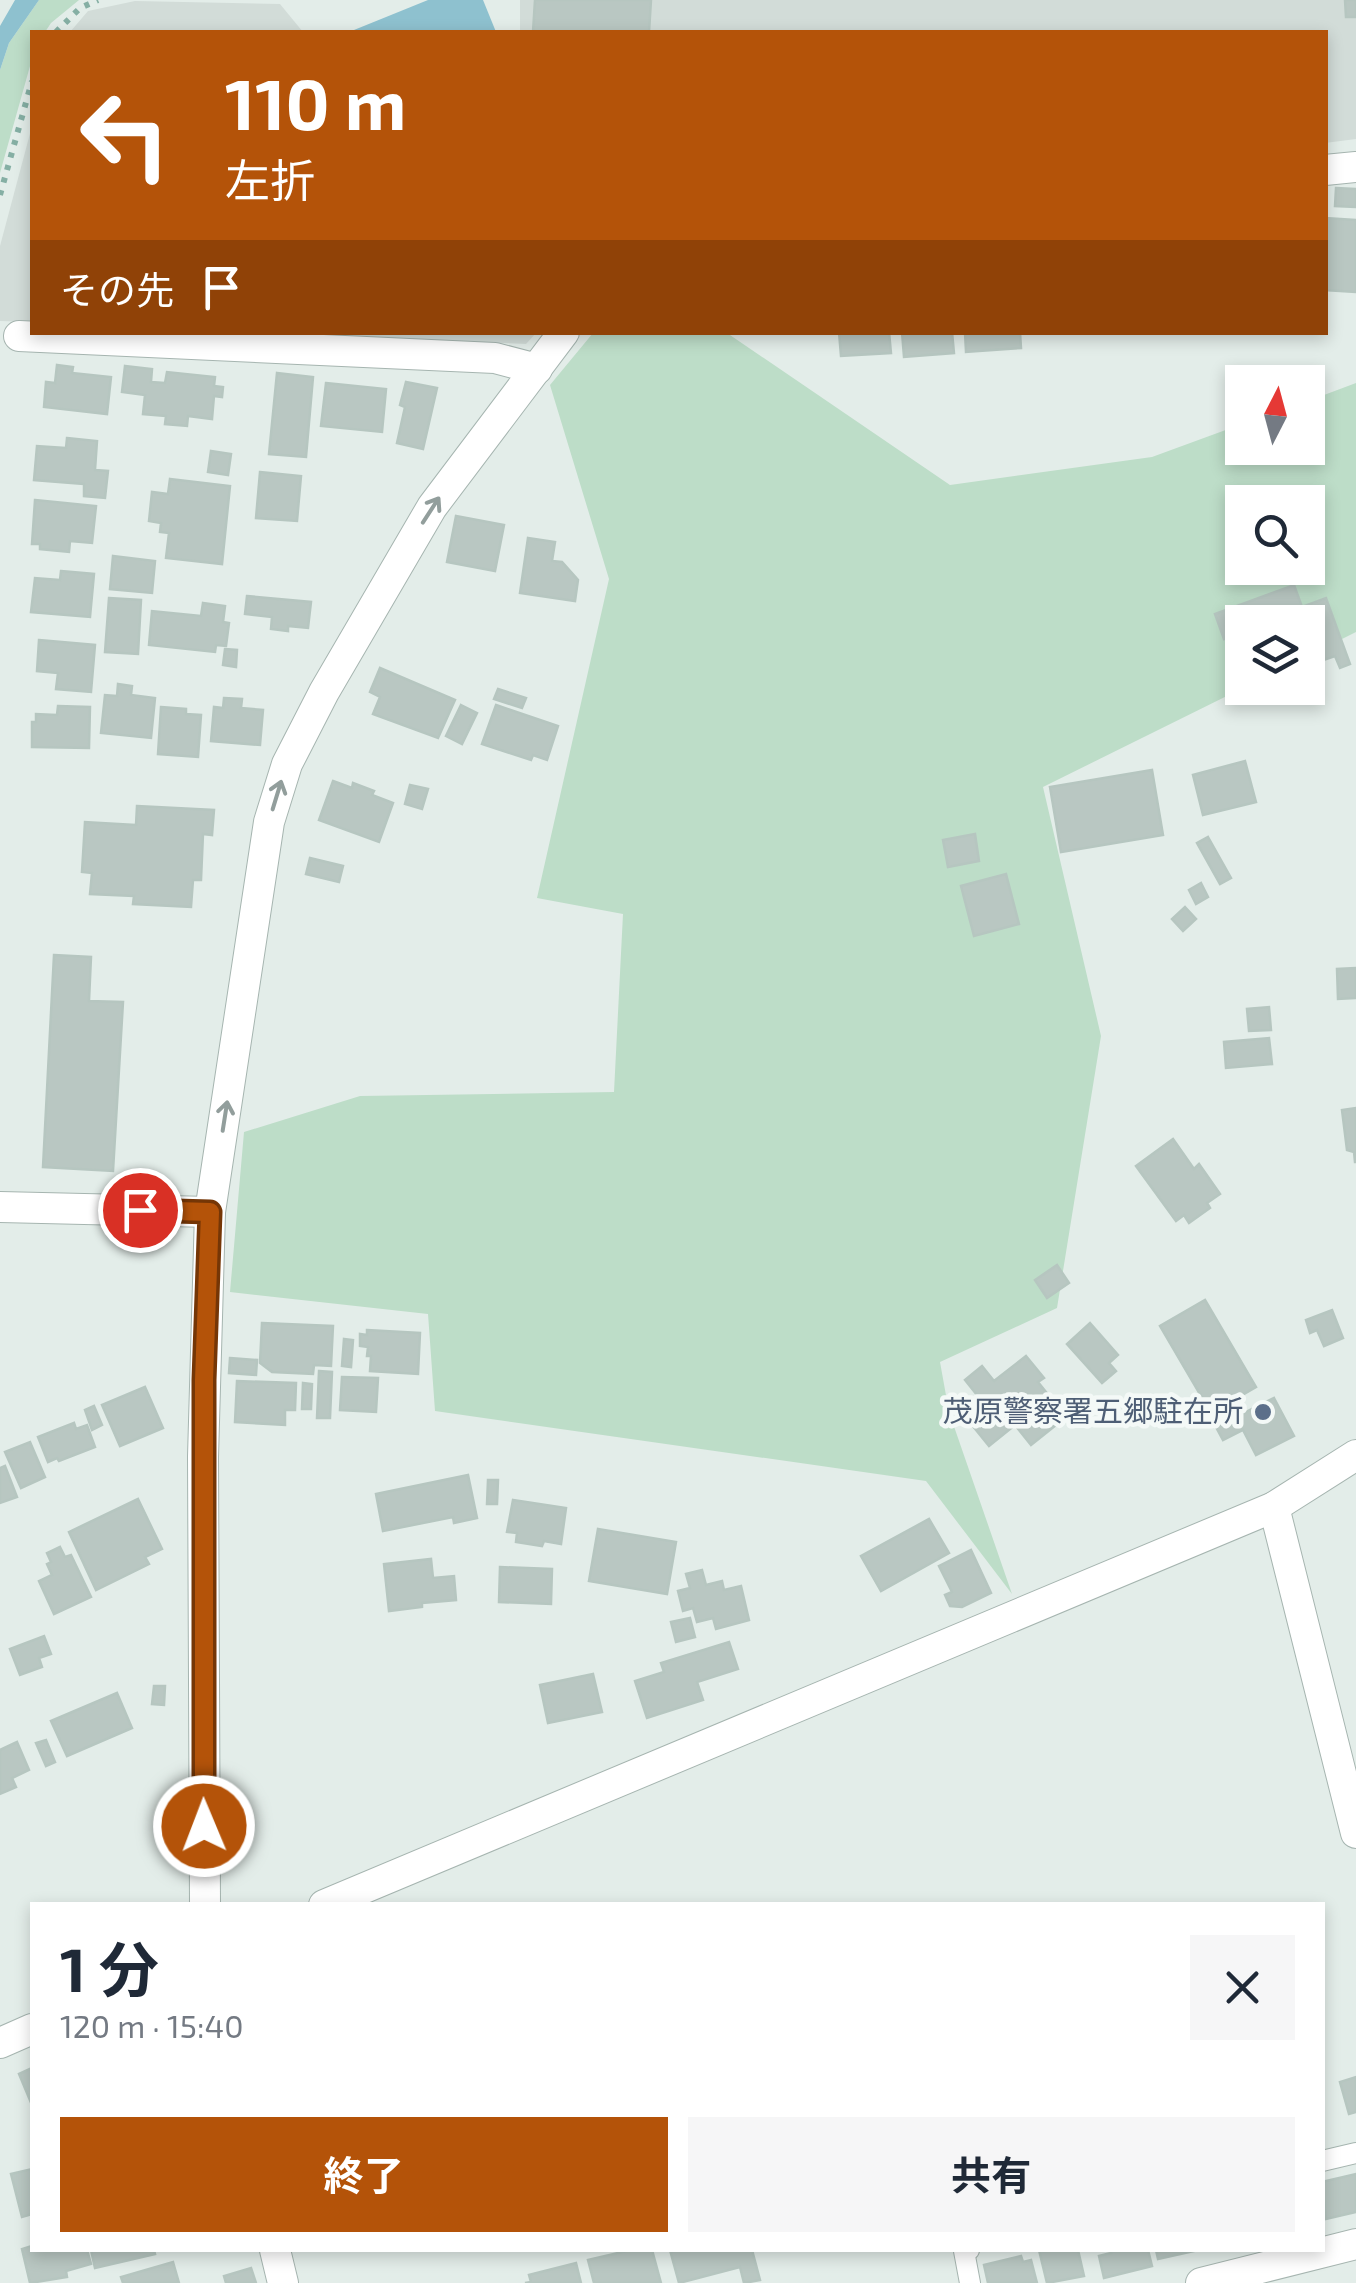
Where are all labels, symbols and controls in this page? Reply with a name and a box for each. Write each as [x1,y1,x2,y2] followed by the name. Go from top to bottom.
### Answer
[225,60,406,144] text: 110 m
[60,70,190,200] icon: left
[225,152,315,206] text: 左折
[194,260,249,315] icon: arrive
[60,266,174,312] text: その先
[1225,365,1325,465] north arrow
[1225,365,1325,705] map controls
[1225,485,1325,585] button: search
[421,496,442,525] one-way arrow
[1225,605,1325,705] button: layers
[269,780,287,812] one-way arrow
[216,1100,234,1132] one-way arrow
[98,1168,183,1253] pin
[113,1183,168,1238] icon: arrive
[943,1392,1243,1428] place label: 茂原警察署五郷駐在所
[1252,1401,1274,1423] marker: 茂原警察署五郷駐在所
[152,1774,256,1878] position arrow
[60,1932,159,2004] text: 1 分
[1190,1935,1295,2040] button: close
[60,2006,243,2044] text: 120 m · 15:40
[60,2117,668,2232] button: 終了
[688,2117,1295,2232] button: 共有

